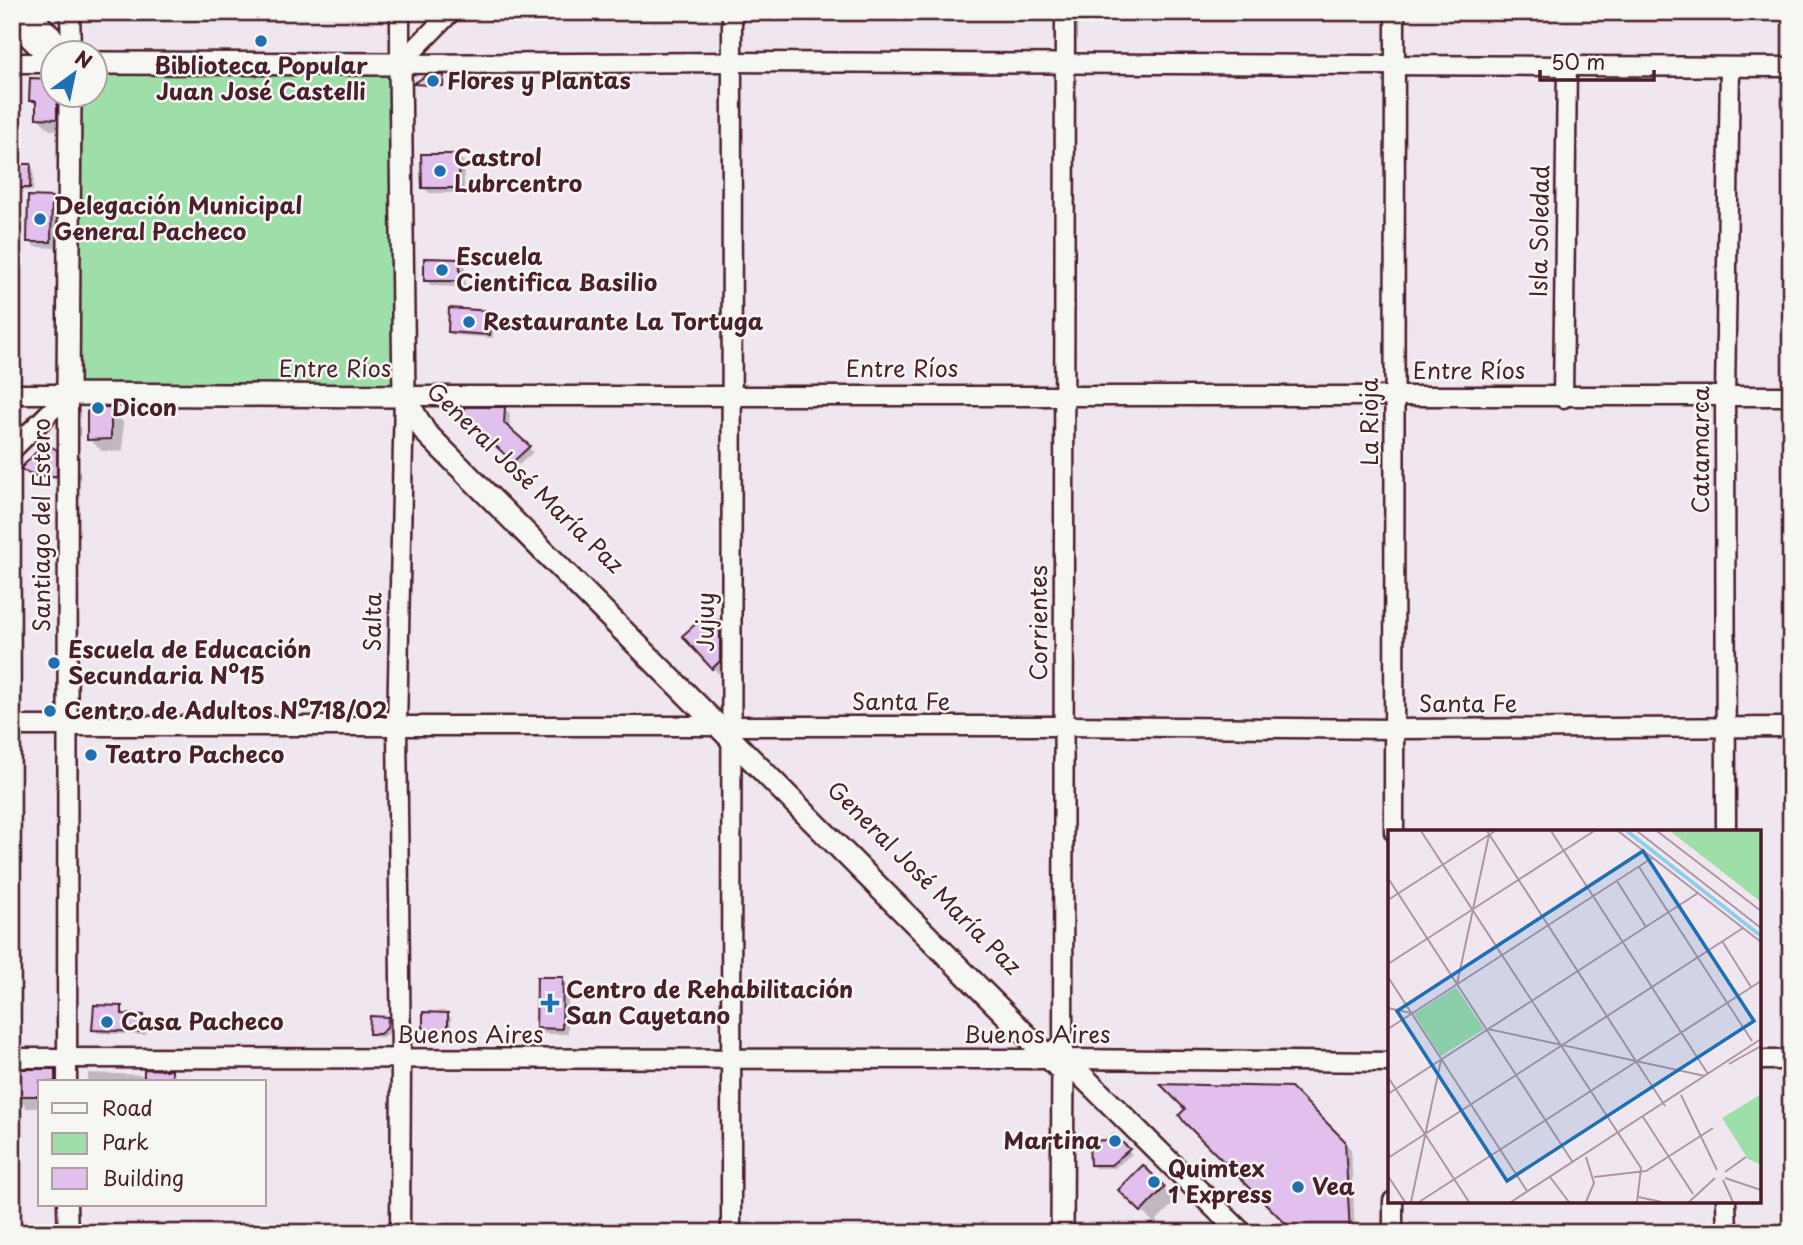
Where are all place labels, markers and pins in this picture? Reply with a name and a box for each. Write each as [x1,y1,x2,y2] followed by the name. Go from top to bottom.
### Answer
[253,33,269,49] marker: Biblioteca Popular Juan José Castelli
[154,47,368,108] place label: Biblioteca Popular Juan José Castelli
[447,62,631,97] place label: Flores y Plantas
[425,73,441,89] marker: Flores y Plantas
[454,139,582,200] place label: Castrol Lubrcentro
[432,163,448,179] marker: Castrol Lubrcentro
[54,187,302,248] place label: Delegación Municipal General Pacheco
[32,211,48,227] marker: Delegación Municipal General Pacheco
[456,238,657,299] place label: Escuela Cientifica Basilio
[434,262,450,278] marker: Escuela Cientifica Basilio
[483,303,764,338] place label: Restaurante La Tortuga
[461,314,477,330] marker: Restaurante La Tortuga
[112,389,177,424] place label: Dicon
[90,400,106,416] marker: Dicon
[68,631,311,692] place label: Escuela de Educación Secundaria Nº15
[46,655,62,671] marker: Escuela de Educación Secundaria Nº15
[64,692,388,727] place label: Centro de Adultos Nº718/02
[42,703,58,719] marker: Centro de Adultos Nº718/02
[105,736,284,771] place label: Teatro Pacheco
[83,747,99,763] marker: Teatro Pacheco
[566,971,853,1032] place label: Centro de Rehabilitación San Cayetano
[540,993,560,1013] marker: Centro de Rehabilitación San Cayetano
[121,1003,284,1038] place label: Casa Pacheco
[99,1014,115,1030] marker: Casa Pacheco
[1004,1122,1101,1157] place label: Martina
[1107,1133,1123,1149] marker: Martina
[1168,1150,1272,1211] place label: Quimtex 1 Express
[1312,1168,1355,1203] place label: Vea
[1146,1174,1162,1190] marker: Quimtex 1 Express
[1290,1179,1306,1195] marker: Vea

